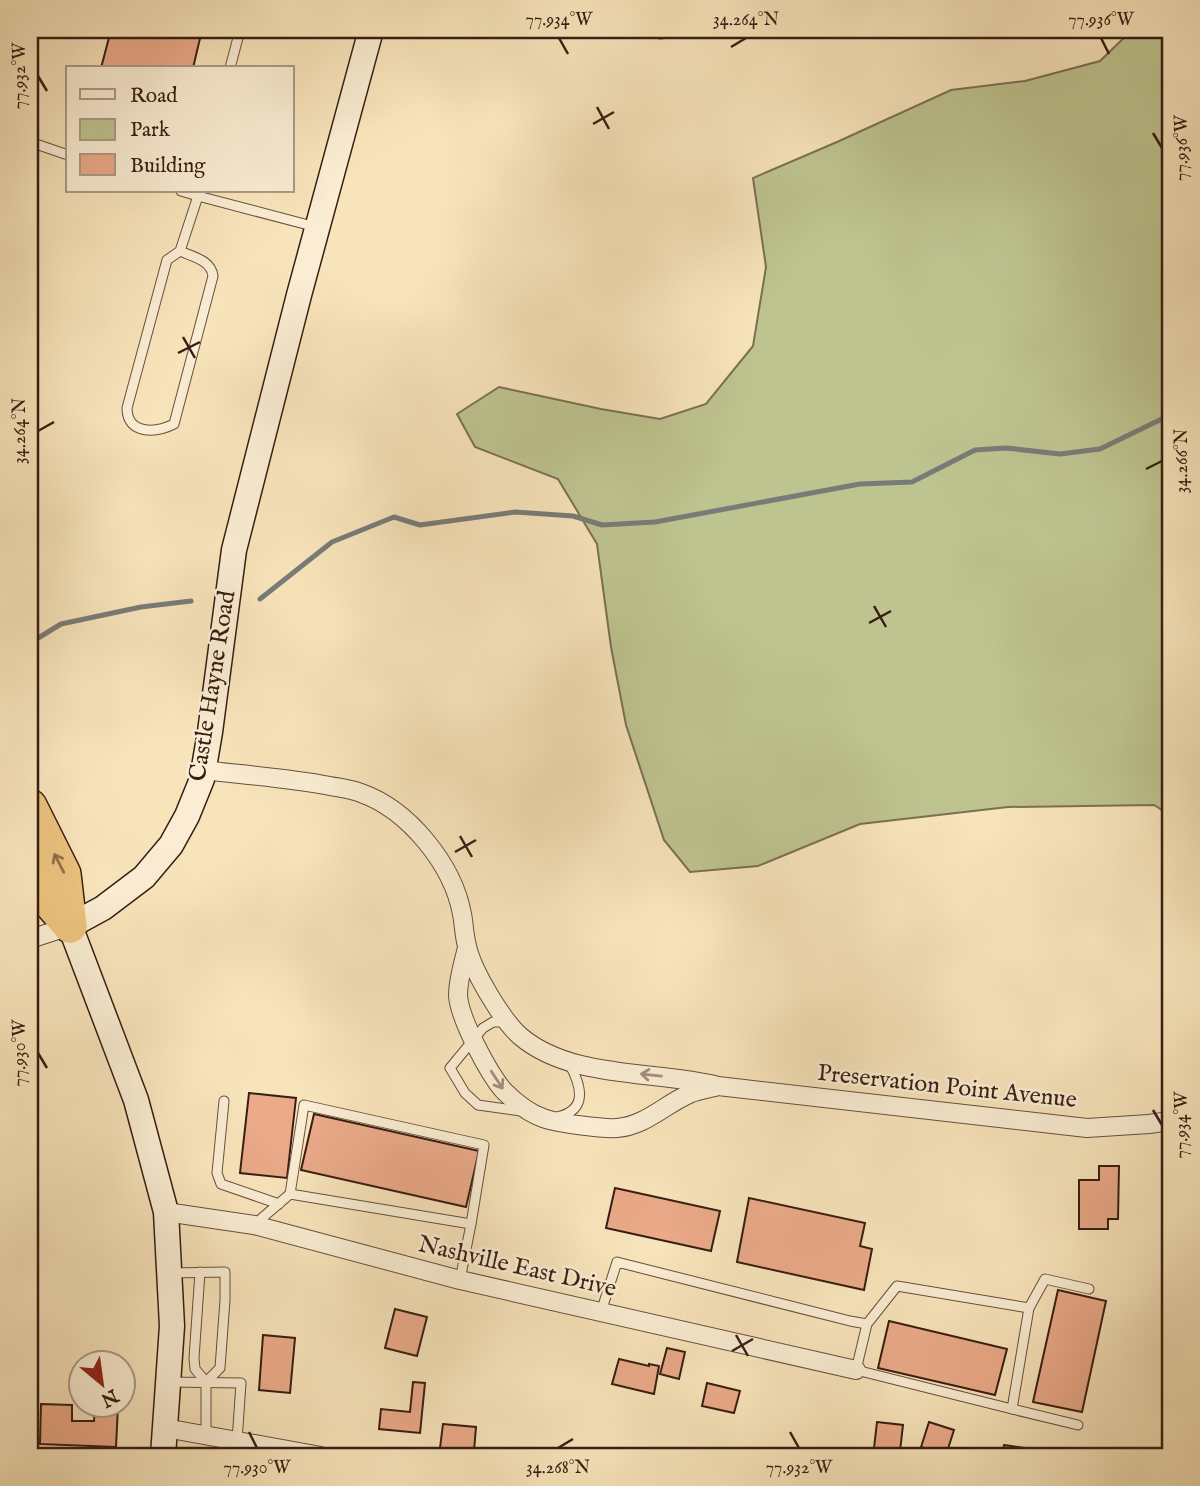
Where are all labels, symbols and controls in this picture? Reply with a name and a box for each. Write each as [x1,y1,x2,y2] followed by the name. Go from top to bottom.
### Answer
[526,9,593,32] text: 77.934°W
[713,9,779,32] text: 34.264°N
[1068,9,1135,32] text: 77.936°W
[9,42,32,109] text: 77.932°W
[66,66,294,192] legend
[130,83,178,110] text: Road
[1171,114,1194,181] text: 77.936°W
[130,117,171,144] text: Park
[130,153,206,180] text: Building
[9,398,32,464] text: 34.264°N
[1171,428,1194,493] text: 34.266°N
[183,588,243,784] street label: Castle Hayne Road
[51,853,65,874] one-way arrow
[9,1019,32,1087] text: 77.930°W
[816,1058,1078,1116] street label: Preservation Point Avenue
[640,1068,663,1081] one-way arrow
[490,1069,504,1089] one-way arrow
[1171,1091,1194,1158] text: 77.934°W
[415,1229,619,1305] street label: Nashville East Drive
[66,1350,136,1420] north arrow
[96,1382,123,1412] text: N
[224,1457,291,1480] text: 77.930°W
[526,1457,591,1480] text: 34.268°N
[766,1457,833,1480] text: 77.932°W

